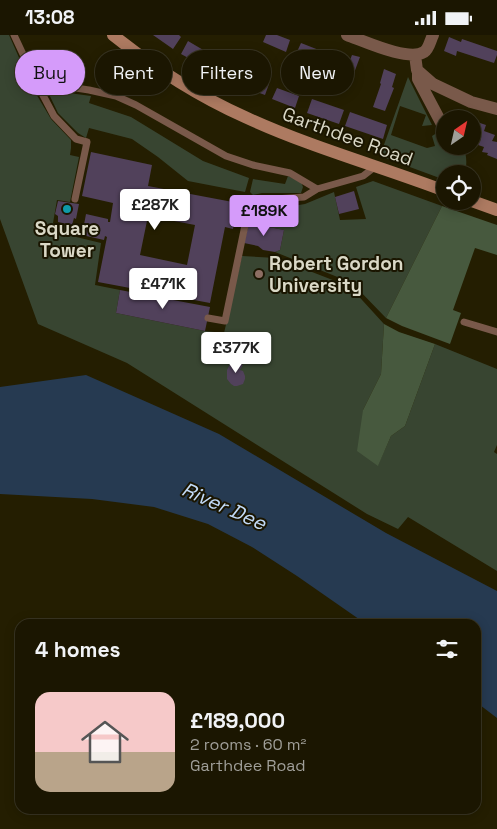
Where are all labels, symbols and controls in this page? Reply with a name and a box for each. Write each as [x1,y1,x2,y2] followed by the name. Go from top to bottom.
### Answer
[25,5,75,30] text: 13:08
[15,50,85,95] chip: Buy
[95,50,172,95] chip: Rent
[182,50,271,95] chip: Filters
[281,50,354,95] chip: New
[279,101,417,172] street label: Garthdee Road
[436,110,481,155] north arrow
[436,110,481,210] map controls
[436,165,481,210] button: locate
[120,189,190,231] pin: £287K
[131,194,179,215] text: £287K
[229,195,299,237] pin: £189K
[241,200,287,221] text: £189K
[61,203,73,215] marker: Square Tower
[35,216,99,263] place label: Square Tower
[269,251,404,298] place label: Robert Gordon University
[128,267,198,310] pin: £471K
[253,268,265,280] marker: Robert Gordon University
[140,273,186,294] text: £471K
[201,331,271,374] pin: £377K
[212,337,260,358] text: £377K
[178,476,271,537] water label: River Dee
[433,635,461,663] icon: filters
[35,636,121,663] text: 4 homes
[190,707,285,734] text: £189,000
[75,712,135,772] icon: home
[190,734,306,755] text: 2 rooms · 60 m²
[190,755,306,776] text: Garthdee Road

